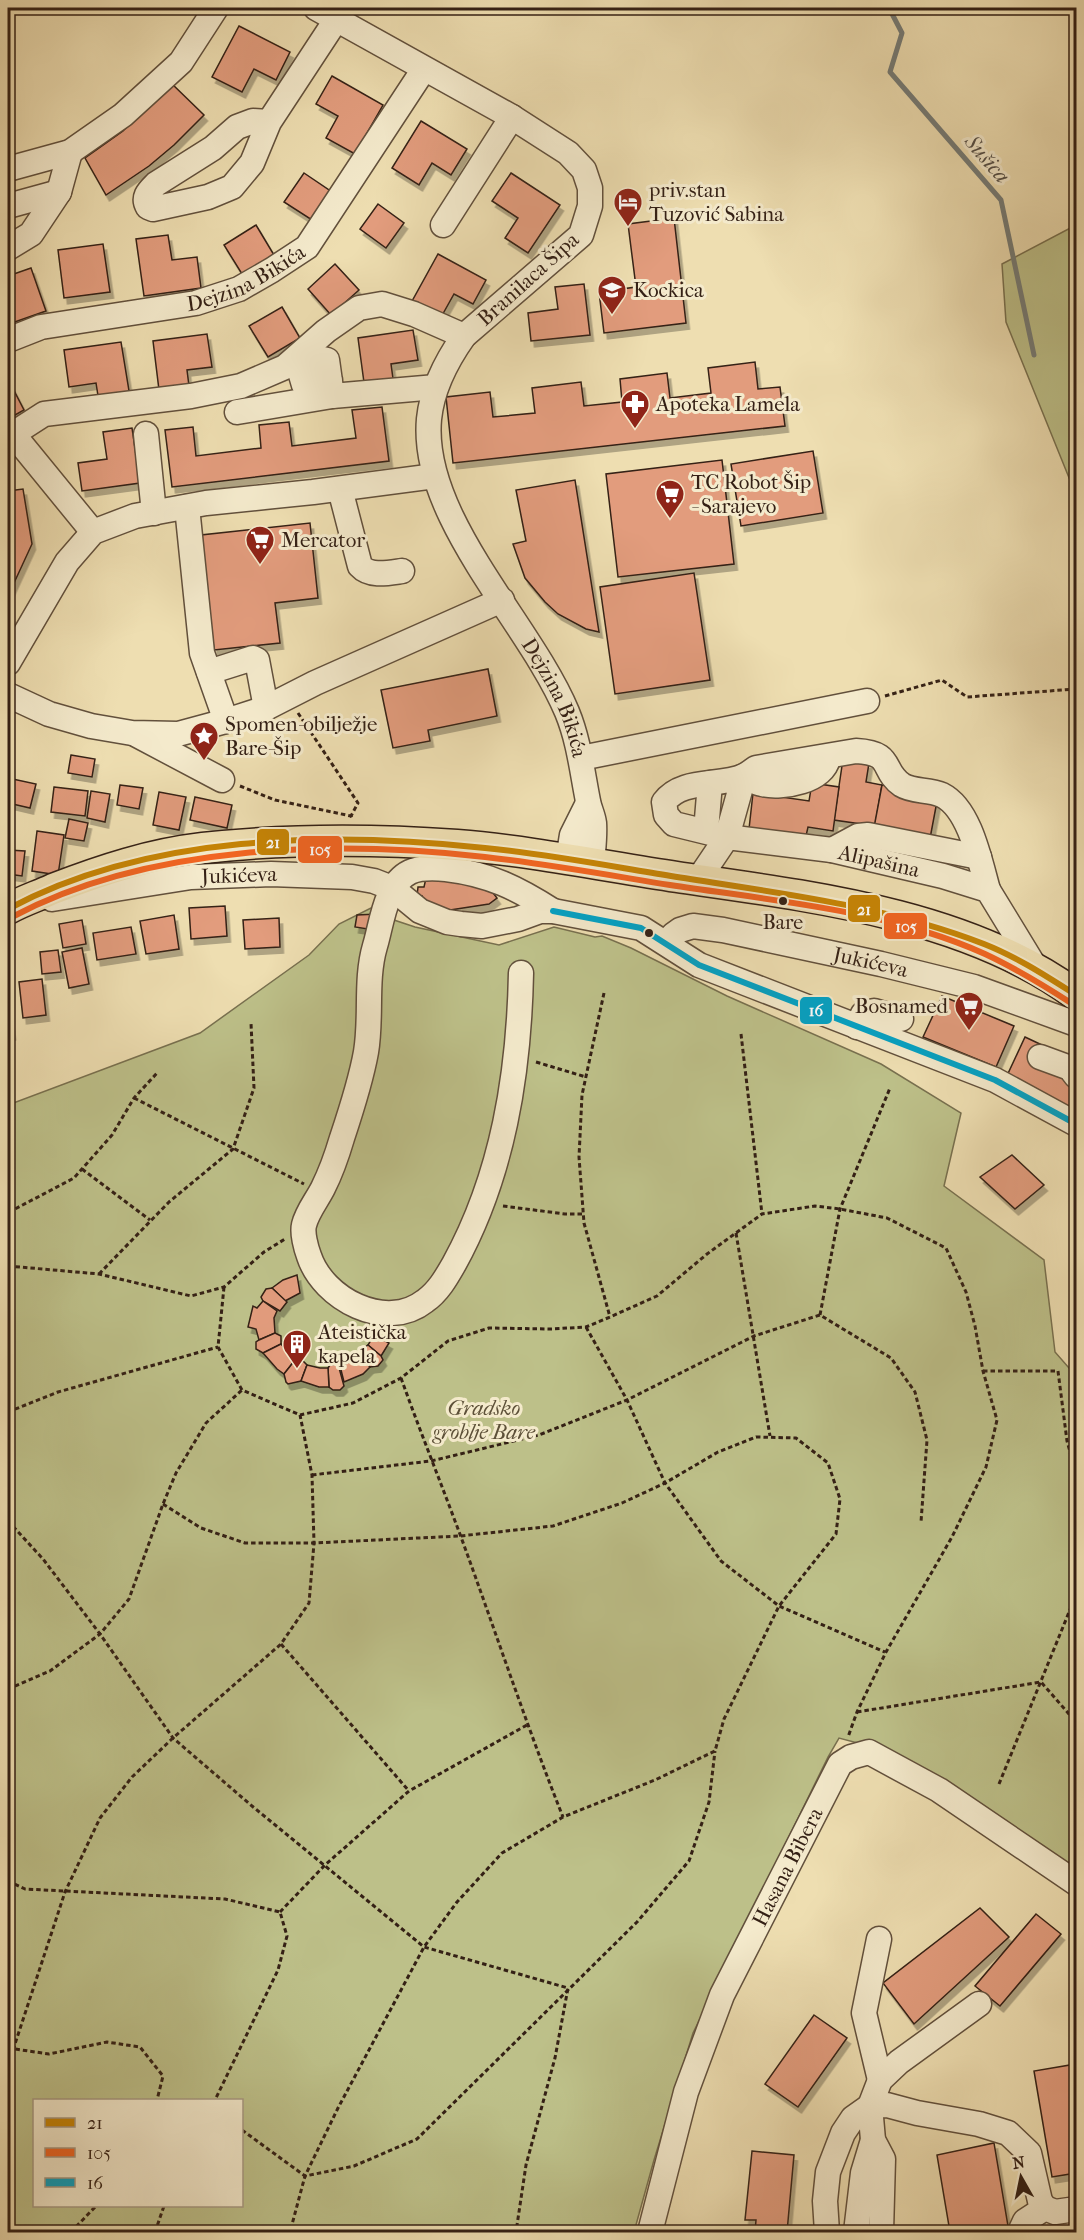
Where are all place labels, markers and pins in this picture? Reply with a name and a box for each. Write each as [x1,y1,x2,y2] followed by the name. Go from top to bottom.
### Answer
[648,178,784,226] place label: priv.stan Tuzović Sabina
[612,186,644,228] hotel icon: priv.stan Tuzović Sabina
[596,274,628,316] school or university icon: Kockica
[633,278,704,302] place label: Kockica
[619,388,651,430] pharmacy icon: Apoteka Lamela
[655,392,800,416] place label: Apoteka Lamela
[691,470,811,518] place label: TC Robot Šip - Sarajevo
[654,478,686,520] supermarket icon: TC Robot Šip - Sarajevo
[244,524,276,566] supermarket icon: Mercator
[281,528,365,552] place label: Mercator
[225,712,377,760] place label: Spomen-obilježje Bare-Šip
[188,720,220,762] place icon: Spomen-obilježje Bare-Šip
[777,895,789,907] marker: Bare
[763,911,803,934] place label: Bare
[643,927,655,939] unlabelled marker
[953,990,985,1032] supermarket icon: Bosnamed
[855,994,949,1018] place label: Bosnamed
[317,1320,407,1368] place label: Ateistička kapela
[281,1328,313,1370] building icon: Ateistička kapela

